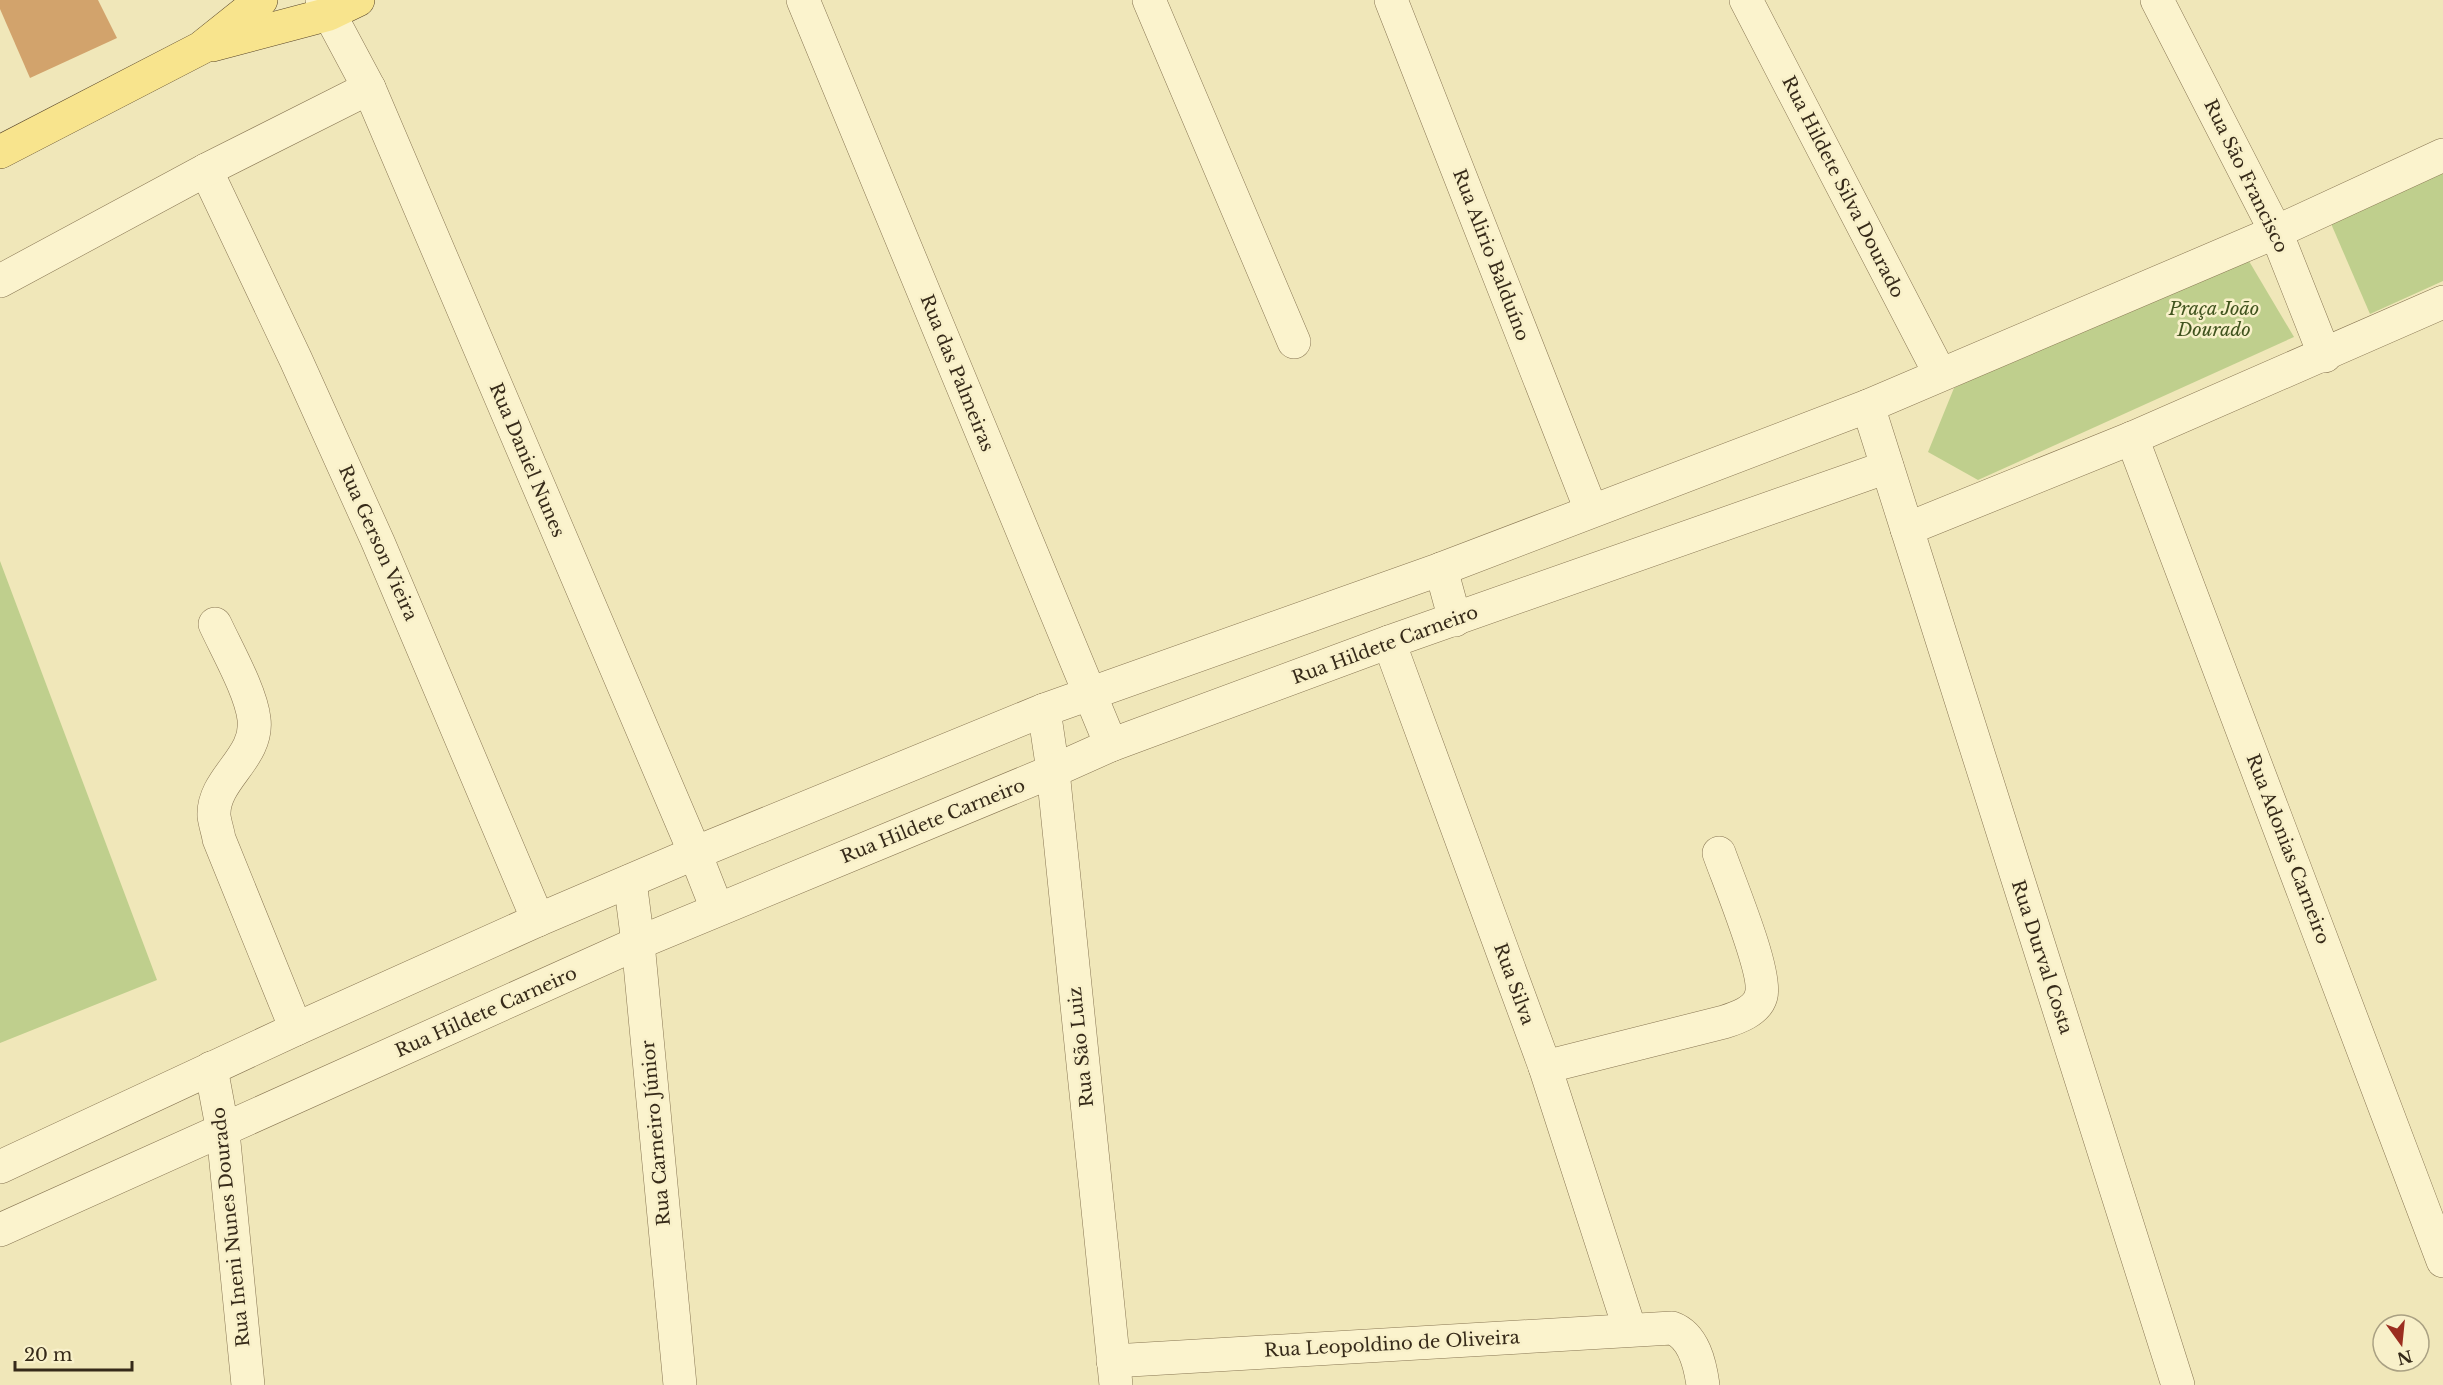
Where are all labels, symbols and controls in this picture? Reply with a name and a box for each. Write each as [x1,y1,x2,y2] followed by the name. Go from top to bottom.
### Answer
[1777,72,1909,302] street label: Rua Hildete Silva Dourado
[2199,96,2293,256] street label: Rua São Francisco
[1448,166,1534,344] street label: Rua Alirio Balduíno
[915,291,999,455] street label: Rua das Palmeiras
[2168,298,2259,341] park label: Praça João Dourado
[485,380,569,540] street label: Rua Daniel Nunes
[334,462,422,624] street label: Rua Gerson Vieira
[1289,601,1481,689] street label: Rua Hildete Carneiro
[2242,751,2334,947] street label: Rua Adonias Carneiro
[838,774,1028,868] street label: Rua Hildete Carneiro
[2007,877,2077,1037] street label: Rua Durval Costa
[1489,940,1539,1028] street label: Rua Silva
[392,962,580,1062] street label: Rua Hildete Carneiro
[1064,986,1098,1108] street label: Rua São Luiz
[637,1039,675,1227] street label: Rua Carneiro Júnior
[207,1106,255,1348] street label: Rua Ineni Nunes Dourado
[2371,1313,2431,1373] north arrow
[1264,1326,1520,1362] street label: Rua Leopoldino de Oliveira
[15,1334,132,1372] scale bar
[24,1344,72,1366] text: 20 m
[2395,1346,2415,1369] text: N

